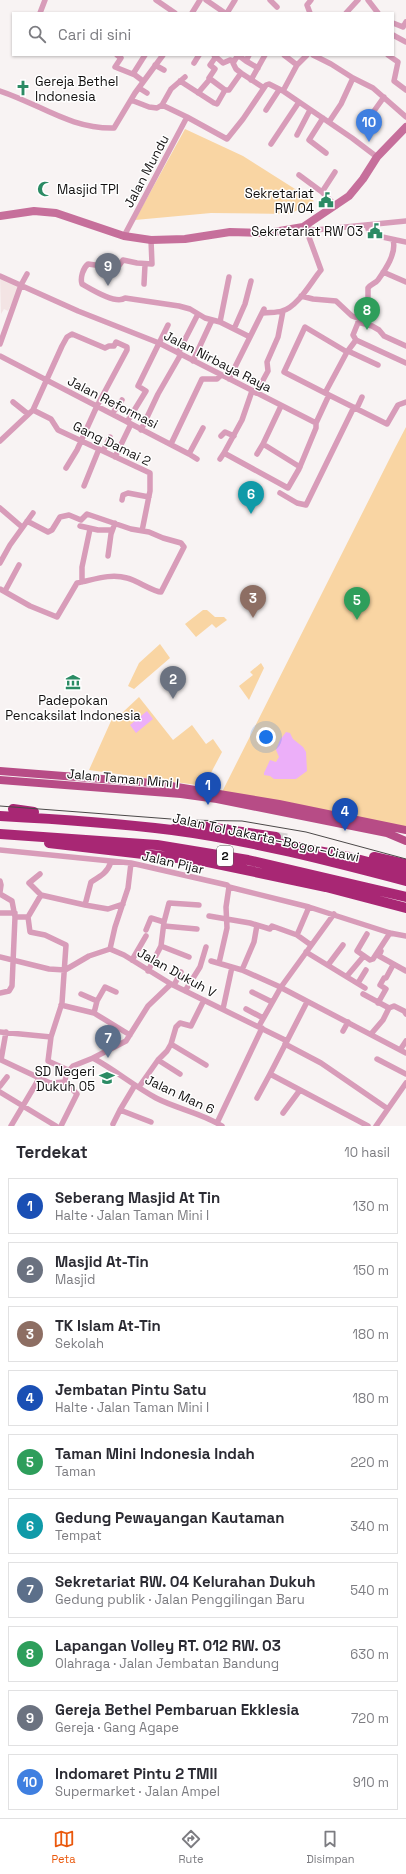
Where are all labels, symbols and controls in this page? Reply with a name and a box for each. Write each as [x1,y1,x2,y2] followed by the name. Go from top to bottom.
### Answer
[12,12,394,56] search box
[26,23,48,45] icon: search
[58,25,131,44] text: Cari di sini
[35,73,119,105] place label: Gereja Bethel Indonesia
[14,79,32,97] church icon: Gereja Bethel Indonesia
[356,109,382,142] pin: 10
[120,132,173,211] street label: Jalan Mundu
[36,180,54,198] mosque icon: Masjid TPI
[57,181,119,198] place label: Masjid TPI
[245,185,314,217] place label: Sekretariat RW 04
[317,191,335,209] public building icon: Sekretariat RW 04
[366,222,384,240] public building icon: Sekretariat RW 03
[251,223,363,240] place label: Sekretariat RW 03
[95,253,121,286] pin: 9
[354,297,380,330] pin: 8
[161,327,275,396] street label: Jalan Nirbaya Raya
[65,372,161,433] street label: Jalan Reformasi
[70,417,154,470] street label: Gang Damai 2
[238,481,264,514] pin: 6
[240,585,266,618] pin: 3
[344,587,370,620] pin: 5
[160,666,186,699] pin: 2
[64,673,82,691] museum icon: Padepokan Pencaksilat Indonesia
[5,692,141,724] place label: Padepokan Pencaksilat Indonesia
[256,727,276,747] your location
[66,765,180,792] street label: Jalan Taman Mini I
[195,772,221,805] pin: 1
[332,798,358,831] pin: 4
[171,809,361,866] street label: Jalan Tol Jakarta–Bogor–Ciawi
[217,846,233,866] road number: 2
[140,847,206,878] street label: Jalan Pijar
[134,944,219,1001] street label: Jalan Dukuh V
[95,1025,121,1058] pin: 7
[35,1063,95,1095] place label: SD Negeri Dukuh 05
[98,1069,116,1087] school or university icon: SD Negeri Dukuh 05
[142,1071,217,1118] street label: Jalan Man 6
[16,1141,88,1163] text: Terdekat
[344,1144,390,1161] text: 10 hasil
[55,1188,220,1207] text: Seberang Masjid At Tin
[27,1198,33,1215] text: 1
[353,1198,389,1215] text: 130 m
[55,1207,209,1224] text: Halte · Jalan Taman Mini I
[55,1252,149,1271] text: Masjid At-Tin
[26,1262,34,1279] text: 2
[353,1262,389,1279] text: 150 m
[55,1271,95,1288] text: Masjid
[55,1316,161,1335] text: TK Islam At-Tin
[26,1326,34,1343] text: 3
[353,1326,389,1343] text: 180 m
[55,1335,104,1352] text: Sekolah
[55,1380,207,1399] text: Jembatan Pintu Satu
[26,1390,34,1407] text: 4
[353,1390,389,1407] text: 180 m
[55,1399,209,1416] text: Halte · Jalan Taman Mini I
[55,1444,255,1463] text: Taman Mini Indonesia Indah
[26,1454,34,1471] text: 5
[350,1454,389,1471] text: 220 m
[55,1463,96,1480] text: Taman
[55,1508,285,1527] text: Gedung Pewayangan Kautaman
[26,1518,34,1535] text: 6
[350,1518,389,1535] text: 340 m
[55,1527,102,1544] text: Tempat
[55,1572,315,1591] text: Sekretariat RW. 04 Kelurahan Dukuh
[26,1582,34,1599] text: 7
[350,1582,389,1599] text: 540 m
[55,1591,305,1608] text: Gedung publik · Jalan Penggilingan Baru
[55,1636,281,1655] text: Lapangan Volley RT. 012 RW. 03
[26,1646,34,1663] text: 8
[350,1646,389,1663] text: 630 m
[55,1655,279,1672] text: Olahraga · Jalan Jembatan Bandung
[55,1700,299,1719] text: Gereja Bethel Pembaruan Ekklesia
[26,1710,34,1727] text: 9
[351,1710,389,1727] text: 720 m
[55,1719,179,1736] text: Gereja · Gang Agape
[55,1764,217,1783] text: Indomaret Pintu 2 TMII
[23,1774,37,1791] text: 10
[353,1774,389,1791] text: 910 m
[55,1783,220,1800] text: Supermarket · Jalan Ampel
[51,1828,76,1866] tab: Peta
[178,1828,204,1866] tab: Rute
[306,1828,355,1866] tab: Disimpan

